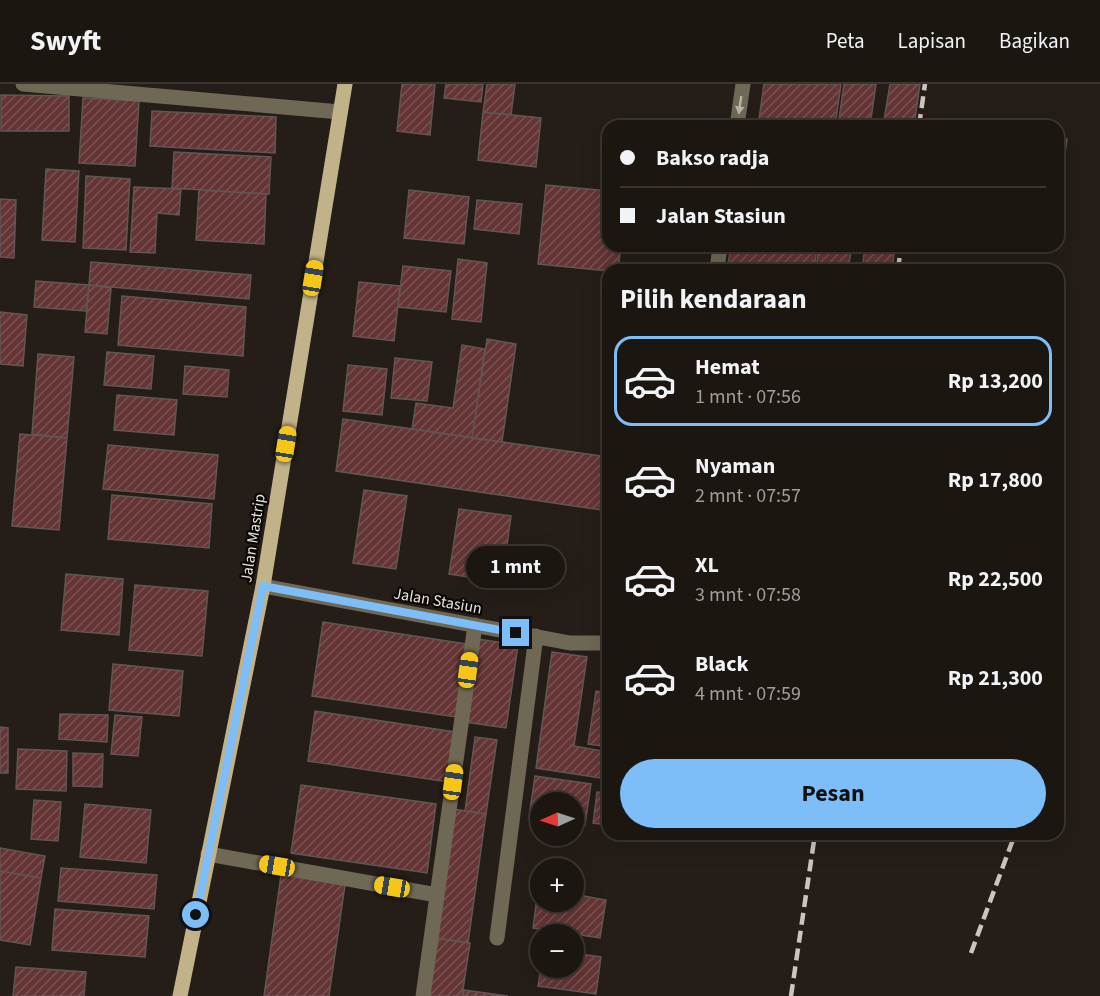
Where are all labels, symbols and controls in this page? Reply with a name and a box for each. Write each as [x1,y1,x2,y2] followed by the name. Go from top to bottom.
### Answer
[30,21,101,61] text: Swyft
[826,26,865,56] text: Peta
[898,26,966,56] text: Lapisan
[999,26,1070,56] text: Bagikan
[735,96,744,115] one-way arrow
[656,142,769,174] text: Bakso radja
[656,200,786,232] text: Jalan Stasiun
[301,259,325,297] car
[620,280,807,319] text: Pilih kendaraan
[695,351,760,383] text: Hemat
[623,354,677,408] icon: car
[948,365,1043,397] text: Rp 13,200
[695,383,801,411] text: 1 mnt · 07:56
[274,425,298,463] car
[695,450,775,482] text: Nyaman
[623,453,677,507] icon: car
[948,464,1043,496] text: Rp 17,800
[695,482,801,510] text: 2 mnt · 07:57
[235,492,271,584] street label: Jalan Mastrip
[466,546,566,588] callout: 1 mnt
[695,549,719,581] text: XL
[623,552,677,606] icon: car
[490,553,541,581] text: 1 mnt
[948,563,1043,595] text: Rp 22,500
[695,581,801,609] text: 3 mnt · 07:58
[392,582,484,620] street label: Jalan Stasiun
[502,619,529,646] route end
[695,648,749,680] text: Black
[457,651,479,689] car
[623,651,677,705] icon: car
[948,662,1043,694] text: Rp 21,300
[695,680,801,708] text: 4 mnt · 07:59
[620,759,1046,828] button: Pesan
[442,763,464,801] car
[530,792,584,846] north arrow
[530,792,584,978] map controls
[258,854,296,878] car
[530,858,584,912] button: +
[373,875,411,899] car
[182,901,209,928] route start
[530,924,584,978] button: −

